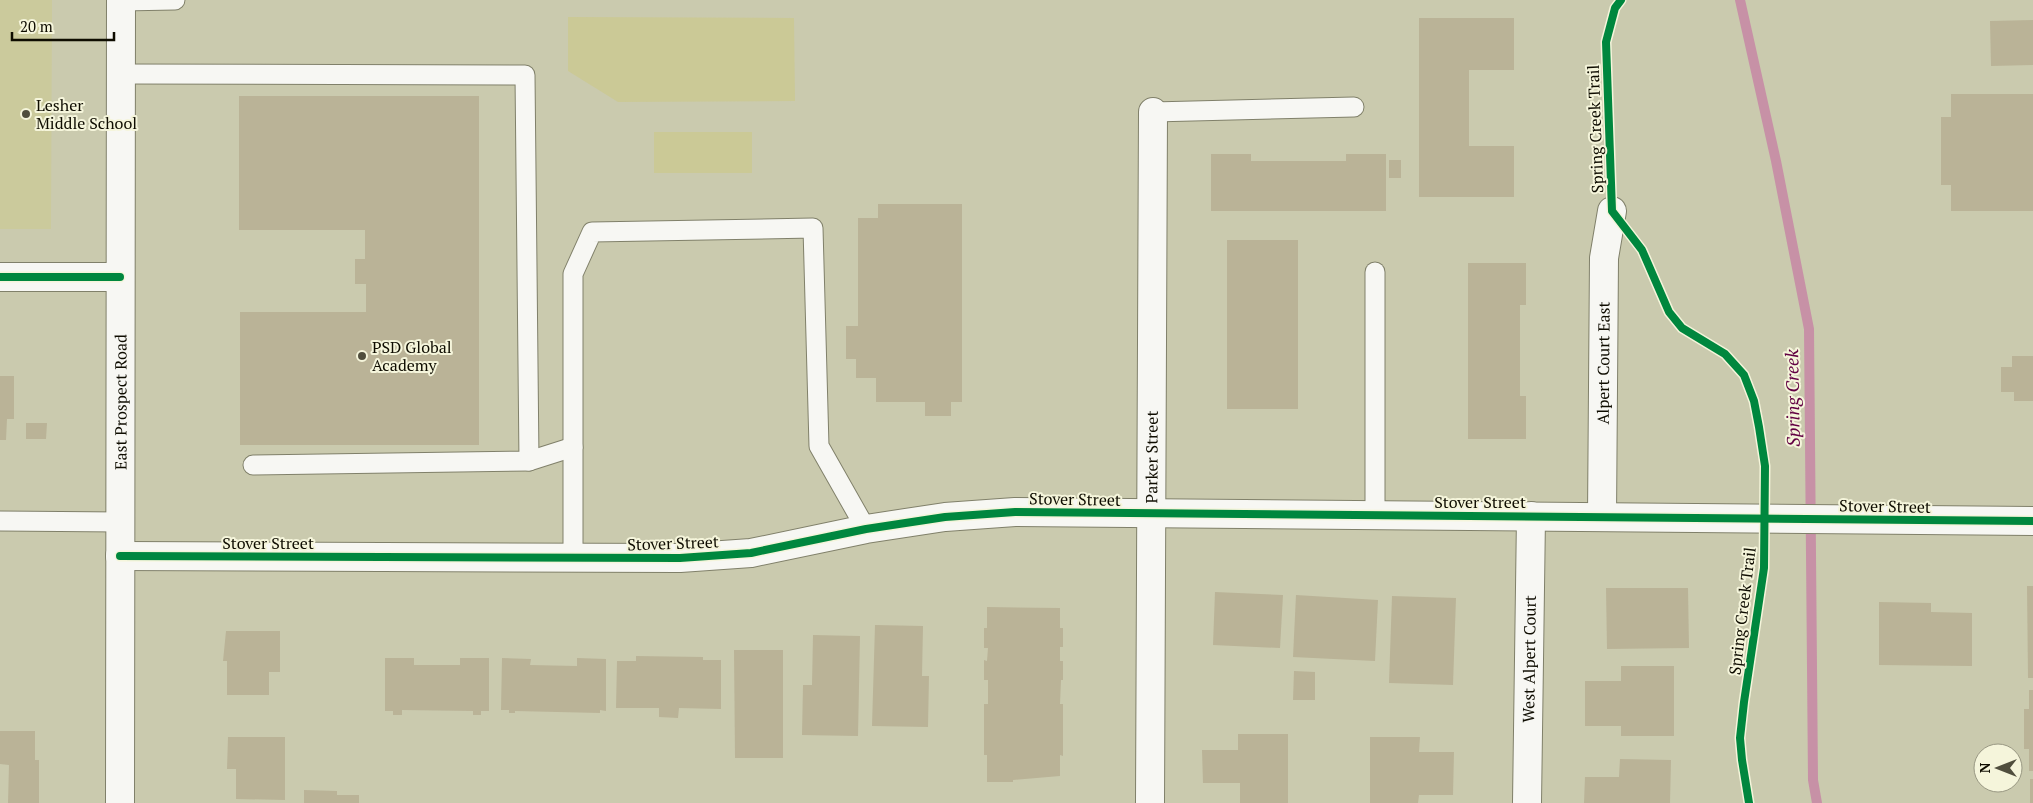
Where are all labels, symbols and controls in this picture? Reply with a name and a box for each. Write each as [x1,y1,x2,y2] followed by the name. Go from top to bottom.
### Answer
[12,10,115,42] scale bar
[20,16,53,36] text: 20 m
[1582,64,1608,194] street label: Spring Creek Trail
[36,94,137,134] place label: Lesher Middle School
[20,108,32,120] marker: Lesher Middle School
[1592,301,1615,425] street label: Alpert Court East
[109,334,132,470] street label: East Prospect Road
[372,336,452,376] place label: PSD Global Academy
[1779,349,1805,447] water label: Spring Creek
[356,350,368,362] marker: PSD Global Academy
[1140,411,1163,503] street label: Parker Street
[1029,487,1121,511] street label: Stover Street
[1434,491,1526,513] street label: Stover Street
[1839,494,1931,518] street label: Stover Street
[627,530,719,556] street label: Stover Street
[222,532,314,554] street label: Stover Street
[1723,546,1761,676] street label: Spring Creek Trail
[1517,595,1541,723] street label: West Alpert Court
[1973,743,2023,793] north arrow
[1975,762,1994,773] text: N

